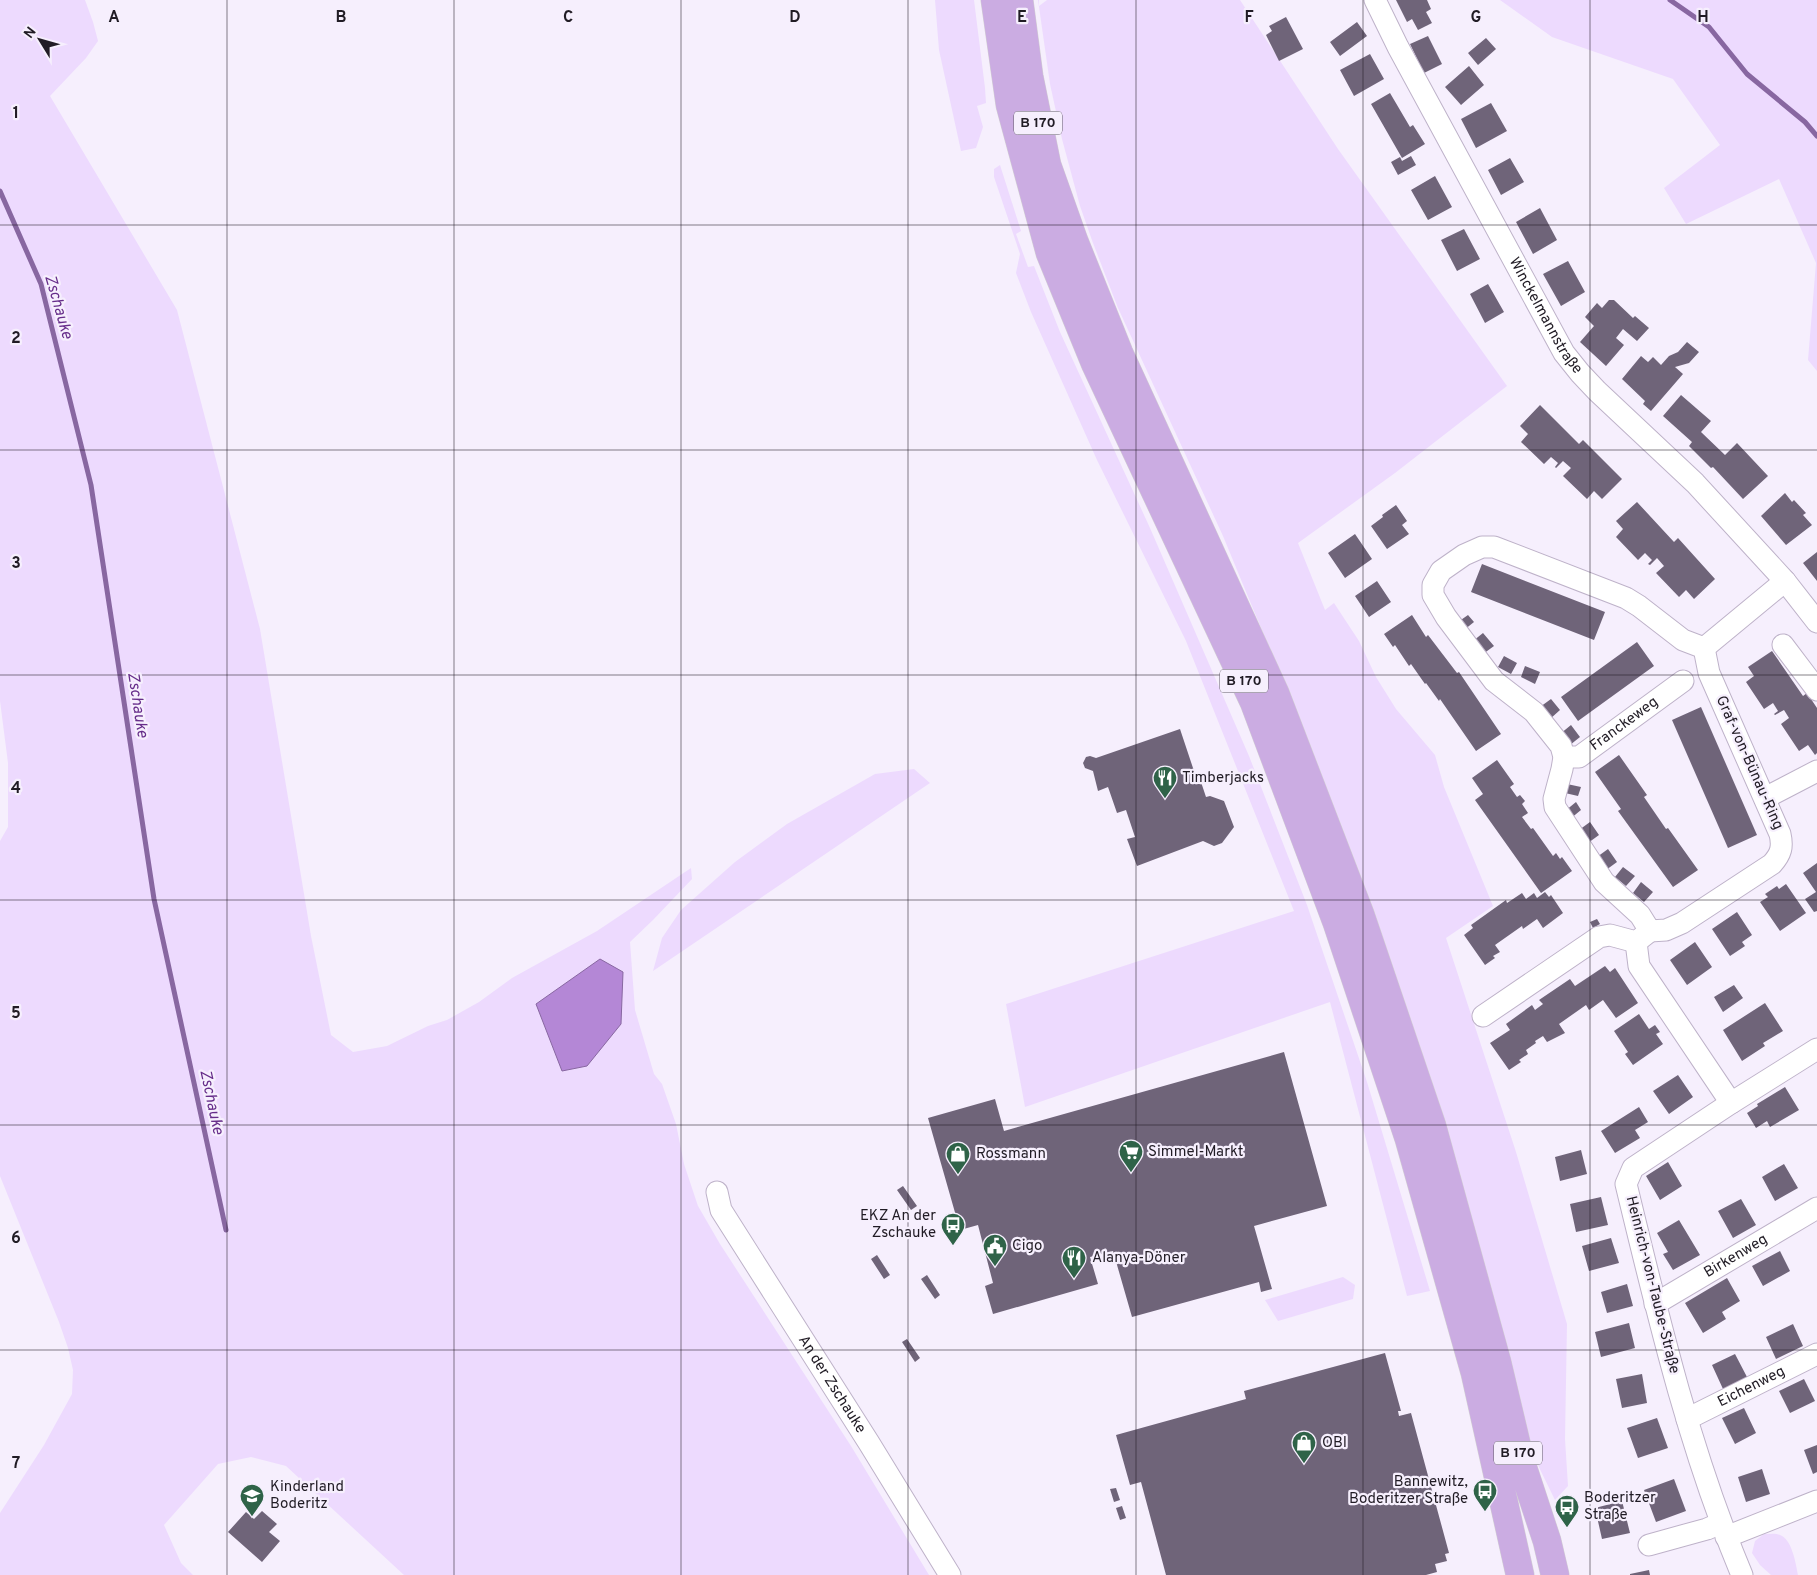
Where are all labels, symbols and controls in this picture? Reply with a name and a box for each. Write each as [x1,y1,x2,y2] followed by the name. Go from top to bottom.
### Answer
[108,8,120,28] text: A
[335,8,347,28] text: B
[563,8,573,28] text: C
[789,8,801,28] text: D
[1017,8,1027,28] text: E
[1244,8,1254,28] text: F
[1471,8,1481,28] text: G
[1697,8,1709,28] text: H
[15,15,65,65] north arrow
[21,24,41,42] text: N
[13,104,19,124] text: 1
[1014,112,1062,134] road number: B 170
[1504,254,1587,378] street label: Winckelmannstraße
[39,273,77,342] water label: Zschauke
[11,329,21,349] text: 2
[11,554,21,574] text: 3
[1220,669,1268,692] road number: B 170
[122,671,152,740] water label: Zschauke
[1586,693,1662,755] street label: Franckeweg
[1711,693,1787,833] street label: Graf-von-Bünau-Ring
[1152,765,1178,799] restaurant icon: Timberjacks
[1182,769,1264,788] place label: Timberjacks
[11,779,21,799] text: 4
[11,1004,21,1024] text: 5
[194,1068,228,1137] water label: Zschauke
[1118,1139,1144,1173] supermarket icon: Simmel-Markt
[945,1141,971,1175] shop icon: Rossmann
[1148,1143,1243,1162] place label: Simmel-Markt
[976,1145,1046,1164] place label: Rossmann
[1621,1194,1683,1376] street label: Heinrich-von-Taube-Straße
[860,1207,936,1243] place label: EKZ An der Zschauke
[940,1212,966,1246] bus stop icon: EKZ An der Zschauke
[11,1229,21,1249] text: 6
[1701,1230,1771,1282] street label: Birkenweg
[982,1233,1008,1267] public building icon: Cigo
[1012,1237,1042,1256] place label: Cigo
[1061,1245,1087,1279] restaurant icon: Alanya-Döner
[1092,1249,1186,1268] place label: Alanya-Döner
[794,1332,870,1437] street label: An der Zschauke
[1715,1362,1788,1412] street label: Eichenweg
[1291,1430,1317,1464] shop icon: OBI
[1322,1434,1347,1453] place label: OBI
[1494,1442,1542,1465] road number: B 170
[12,1454,20,1474] text: 7
[1349,1473,1468,1509] place label: Bannewitz, Boderitzer Straße
[270,1478,344,1514] place label: Kinderland Boderitz
[1472,1478,1498,1512] bus stop icon: Bannewitz, Boderitzer Straße
[239,1483,265,1517] school or university icon: Kinderland Boderitz
[1584,1489,1656,1525] place label: Boderitzer Straße
[1554,1494,1580,1528] bus stop icon: Boderitzer Straße

